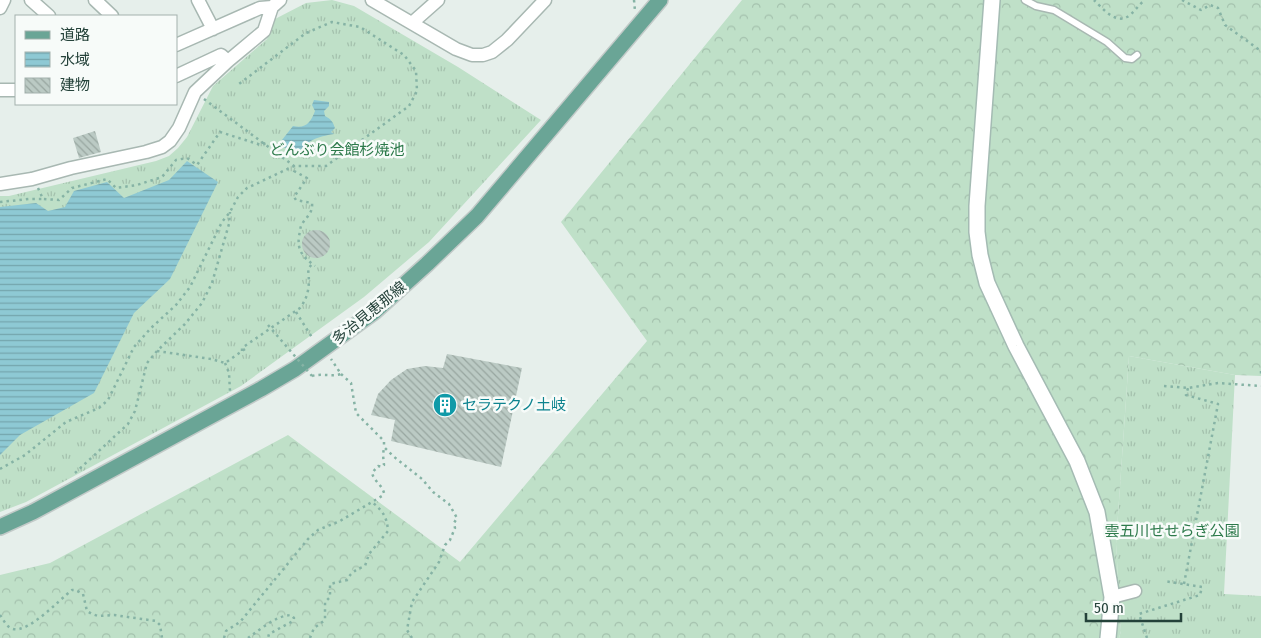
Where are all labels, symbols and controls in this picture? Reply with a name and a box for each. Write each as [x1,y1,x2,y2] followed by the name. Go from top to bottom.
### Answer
[15,15,178,105] legend
[60,26,90,44] text: 道路
[60,51,90,69] text: 水域
[60,76,90,94] text: 建物
[269,141,405,159] park label: どんぶり会館杉焼池
[328,278,410,348] street label: 多治見恵那線
[432,392,458,418] building icon: セラテクノ土岐
[462,396,566,414] place label: セラテクノ土岐
[1104,522,1240,540] park label: 雲五川せせらぎ公園
[1086,590,1181,622] scale bar
[1094,599,1124,617] text: 50 m

